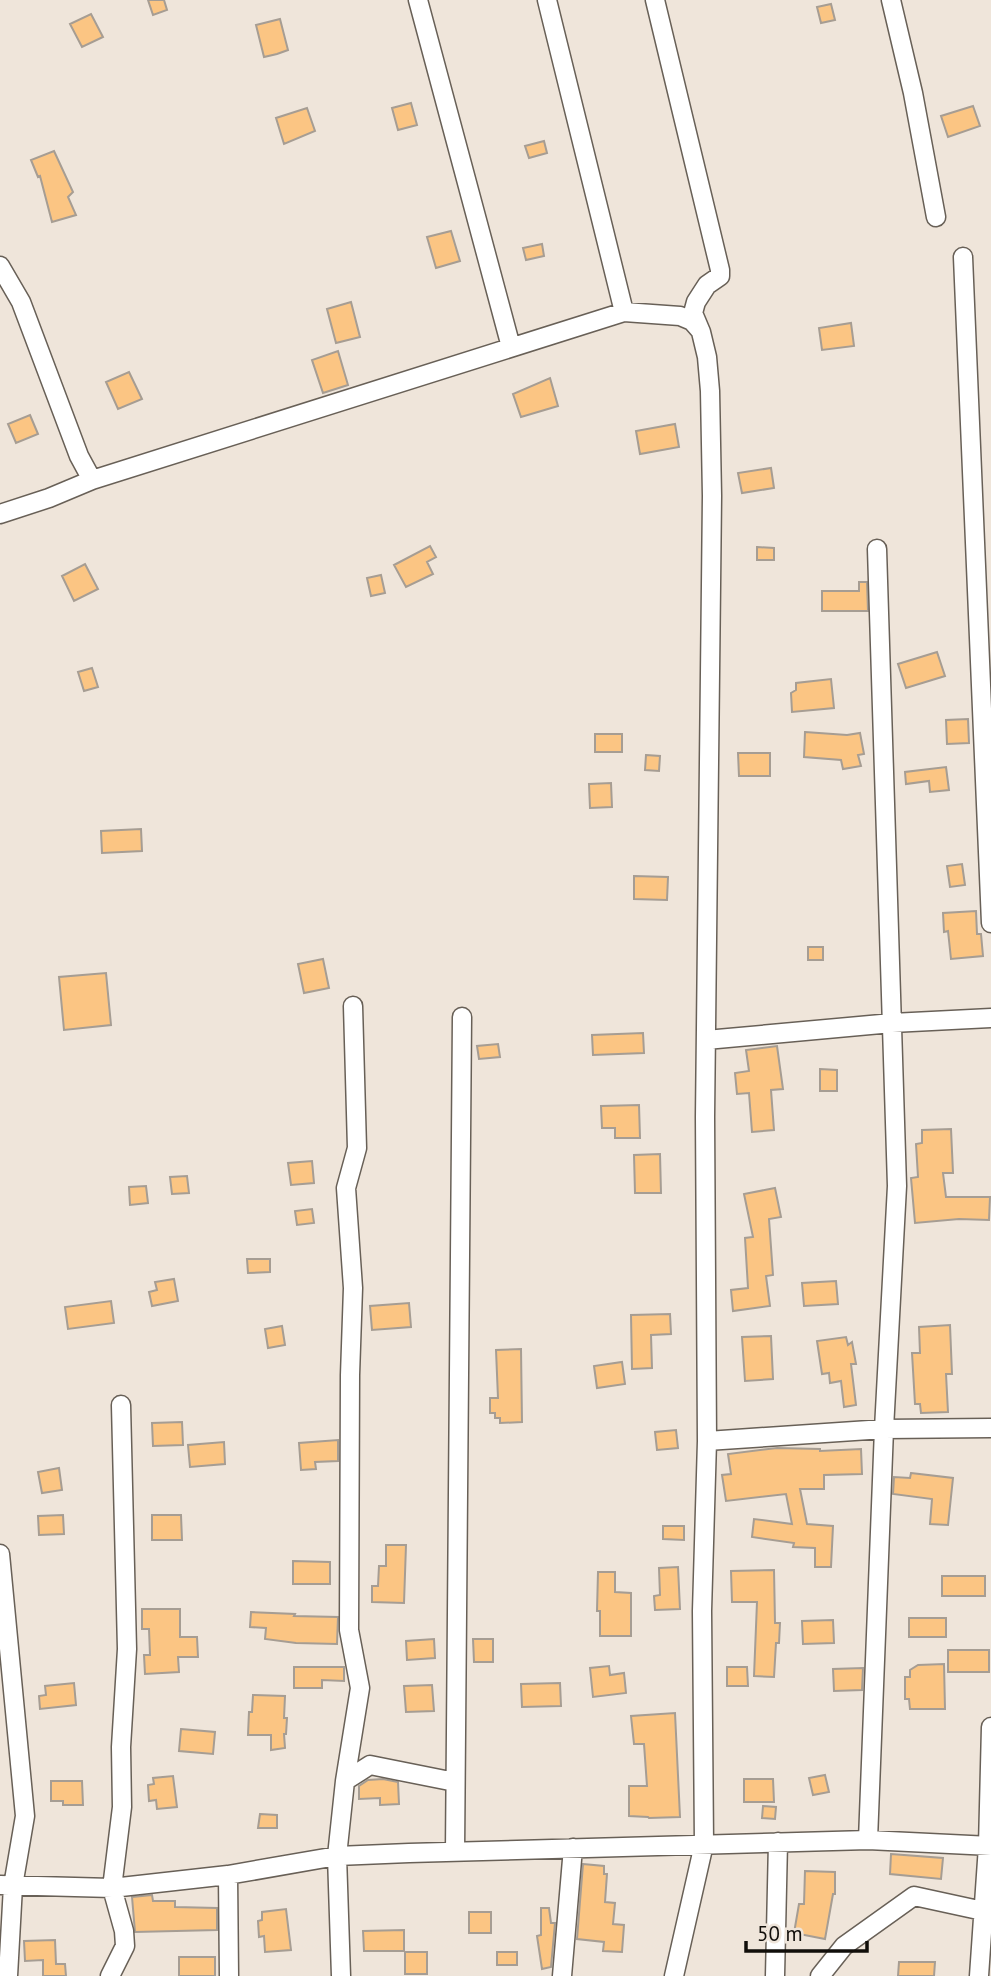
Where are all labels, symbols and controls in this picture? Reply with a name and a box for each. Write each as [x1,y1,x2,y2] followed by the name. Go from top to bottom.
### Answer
[746,1910,867,1954] scale bar
[757,1920,803,1947] text: 50 m

